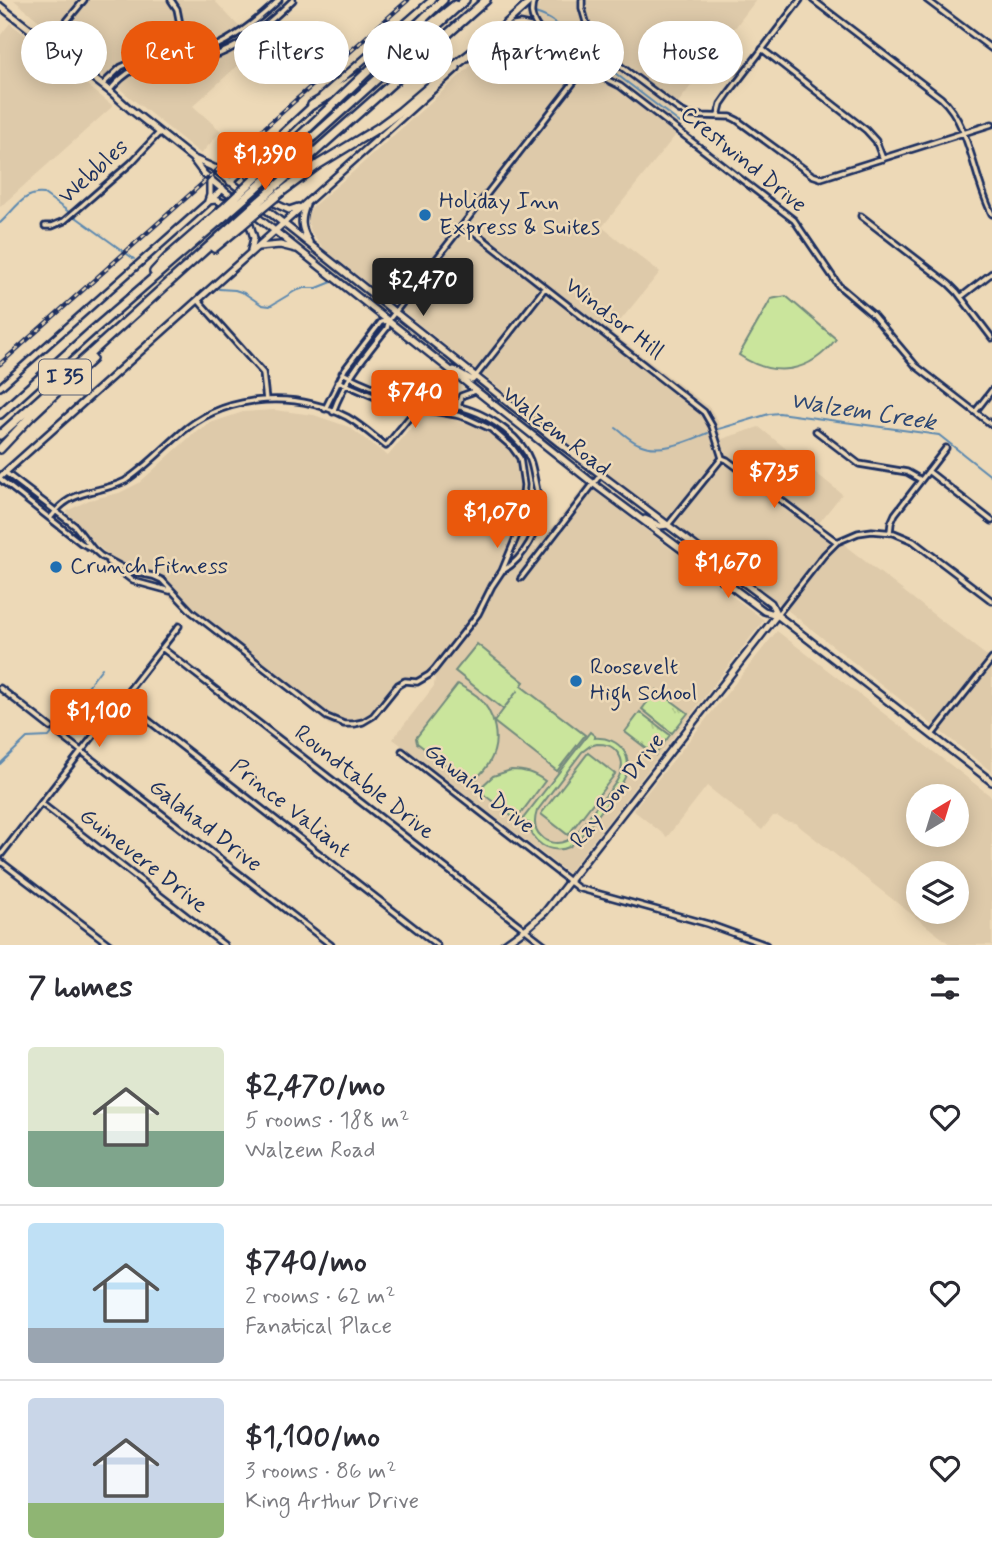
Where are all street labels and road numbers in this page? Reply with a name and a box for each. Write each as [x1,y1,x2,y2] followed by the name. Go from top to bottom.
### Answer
[674,100,812,220] street label: Crestwind Drive
[53,133,135,211] street label: Webbles
[558,271,670,367] street label: Windsor Hill
[39,360,91,394] road number: I 35
[495,380,617,484] street label: Walzem Road
[288,719,440,847] street label: Roundtable Drive
[564,727,672,855] street label: Ray Bon Drive
[418,736,540,842] street label: Gawain Drive
[223,752,357,866] street label: Prince Valiant
[142,772,268,880] street label: Galahad Drive
[73,801,213,921] street label: Guinevere Drive

